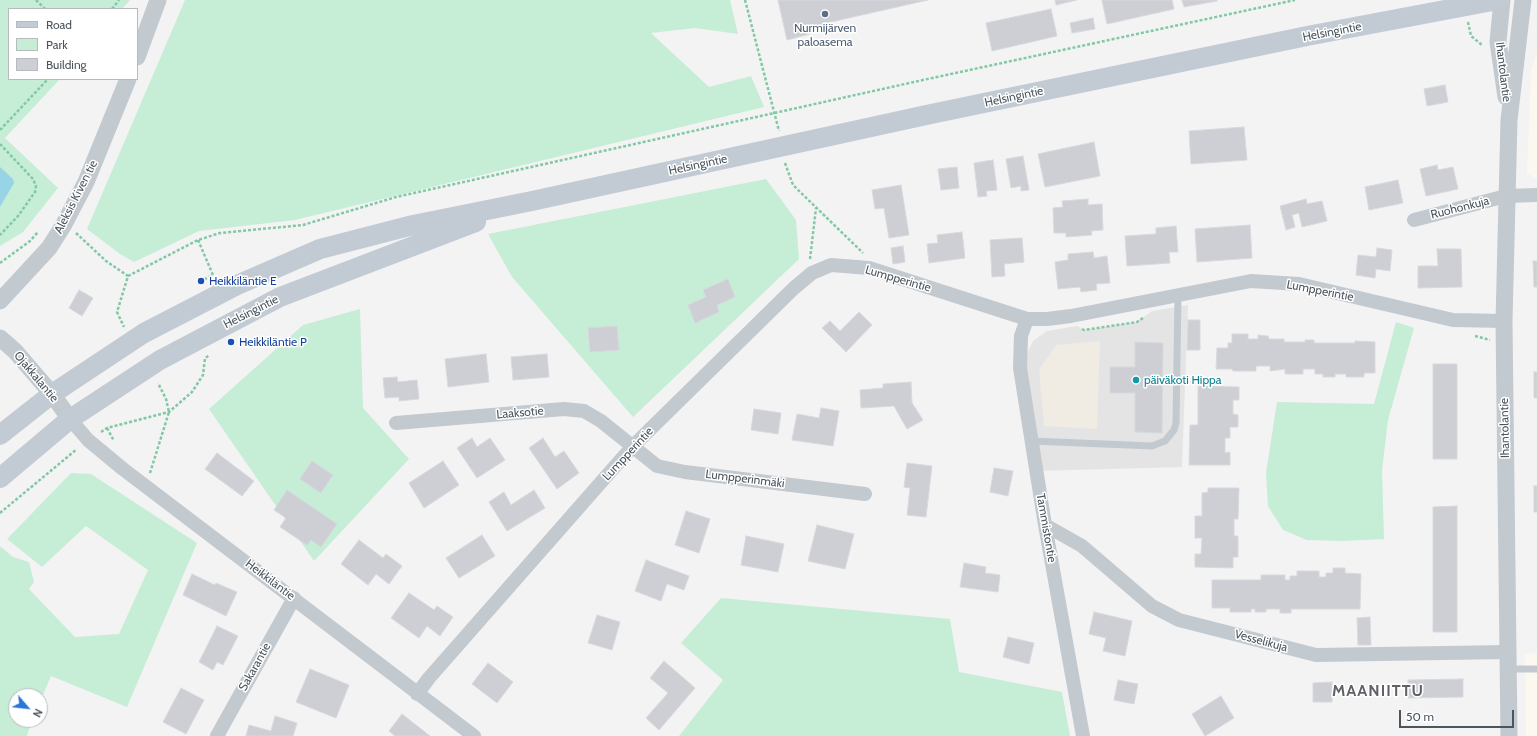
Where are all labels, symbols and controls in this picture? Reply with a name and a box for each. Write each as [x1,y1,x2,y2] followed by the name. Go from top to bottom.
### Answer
[8,8,138,80] legend
[820,9,830,19] marker: Nurmijärven paloasema
[46,17,72,32] text: Road
[1301,19,1363,45] street label: Helsingintie
[794,21,856,49] place label: Nurmijärven paloasema
[46,37,68,52] text: Park
[1492,41,1514,103] street label: Ihantolantie
[46,57,87,72] text: Building
[983,84,1045,110] street label: Helsingintie
[667,152,729,178] street label: Helsingintie
[51,158,101,236] street label: Aleksis Kiven tie
[1429,194,1491,222] street label: Ruohonkuja
[863,263,933,295] street label: Lumpperintie
[209,274,277,288] place label: Heikkiläntie E
[196,276,206,286] marker: Heikkiläntie E
[1285,277,1355,305] street label: Lumpperintie
[221,292,281,332] street label: Helsingintie
[239,335,307,349] place label: Heikkiläntie P
[226,337,236,347] marker: Heikkiläntie P
[11,349,61,405] street label: Ojakkalantie
[1144,373,1222,387] place label: päiväkoti Hippa
[1131,375,1141,385] marker: päiväkoti Hippa
[1497,398,1513,458] street label: Ihantolantie
[496,404,544,422] street label: Laaksotie
[600,424,656,484] street label: Lumpperintie
[705,467,785,491] street label: Lumpperinmäki
[1033,492,1059,564] street label: Tammistontie
[242,557,298,603] street label: Heikkiläntie
[1233,627,1289,655] street label: Vesselikuja
[236,640,274,694] street label: Sakarantie
[1332,681,1424,701] district label: MAANIITTU
[8,688,48,728] north arrow
[1401,702,1516,728] scale bar
[30,706,46,720] text: N
[1406,709,1434,724] text: 50 m

